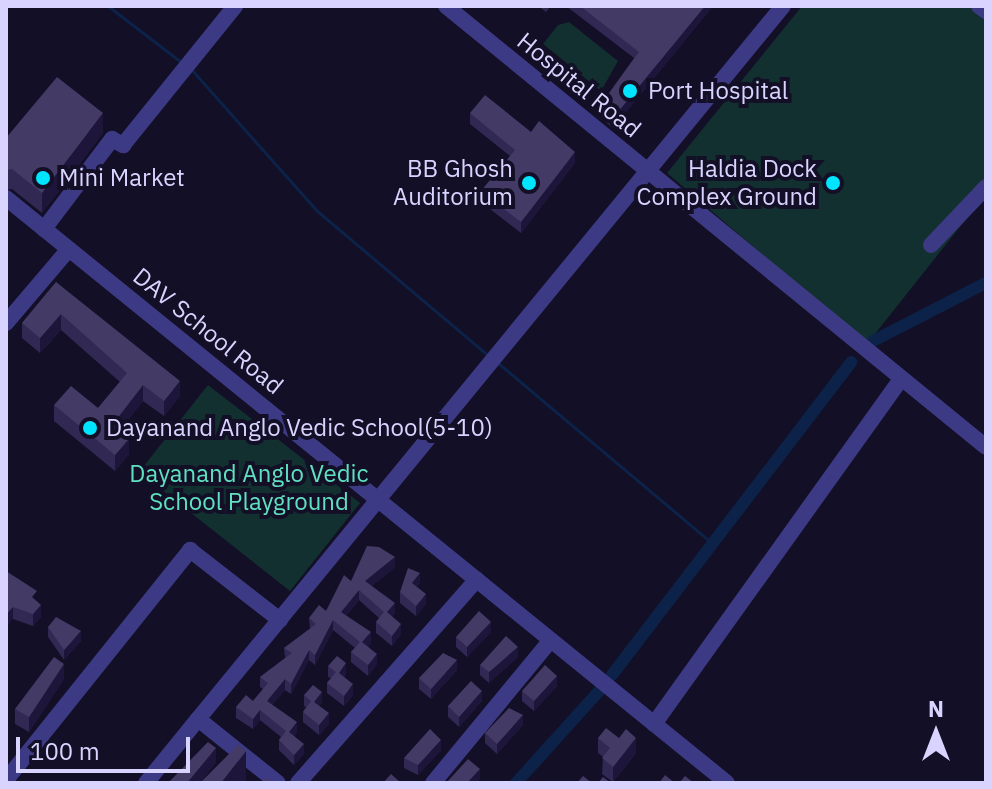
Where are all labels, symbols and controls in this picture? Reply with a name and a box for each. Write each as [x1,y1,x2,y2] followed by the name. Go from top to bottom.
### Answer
[511,26,647,144] street label: Hospital Road
[648,77,788,105] place label: Port Hospital
[619,80,641,102] marker: Port Hospital
[393,155,513,211] place label: BB Ghosh Auditorium
[637,155,817,211] place label: Haldia Dock Complex Ground
[59,164,185,192] place label: Mini Market
[34,169,52,187] marker: Mini Market
[520,174,538,192] marker: BB Ghosh Auditorium
[824,174,842,192] marker: Haldia Dock Complex Ground
[127,262,289,400] street label: DAV School Road
[106,414,493,442] place label: Dayanand Anglo Vedic School(5-10)
[81,419,99,437] marker: Dayanand Anglo Vedic School(5-10)
[129,460,369,516] park label: Dayanand Anglo Vedic School Playground
[896,693,976,773] north arrow
[928,694,944,723] text: N
[20,721,194,771] scale bar
[30,735,100,767] text: 100 m

